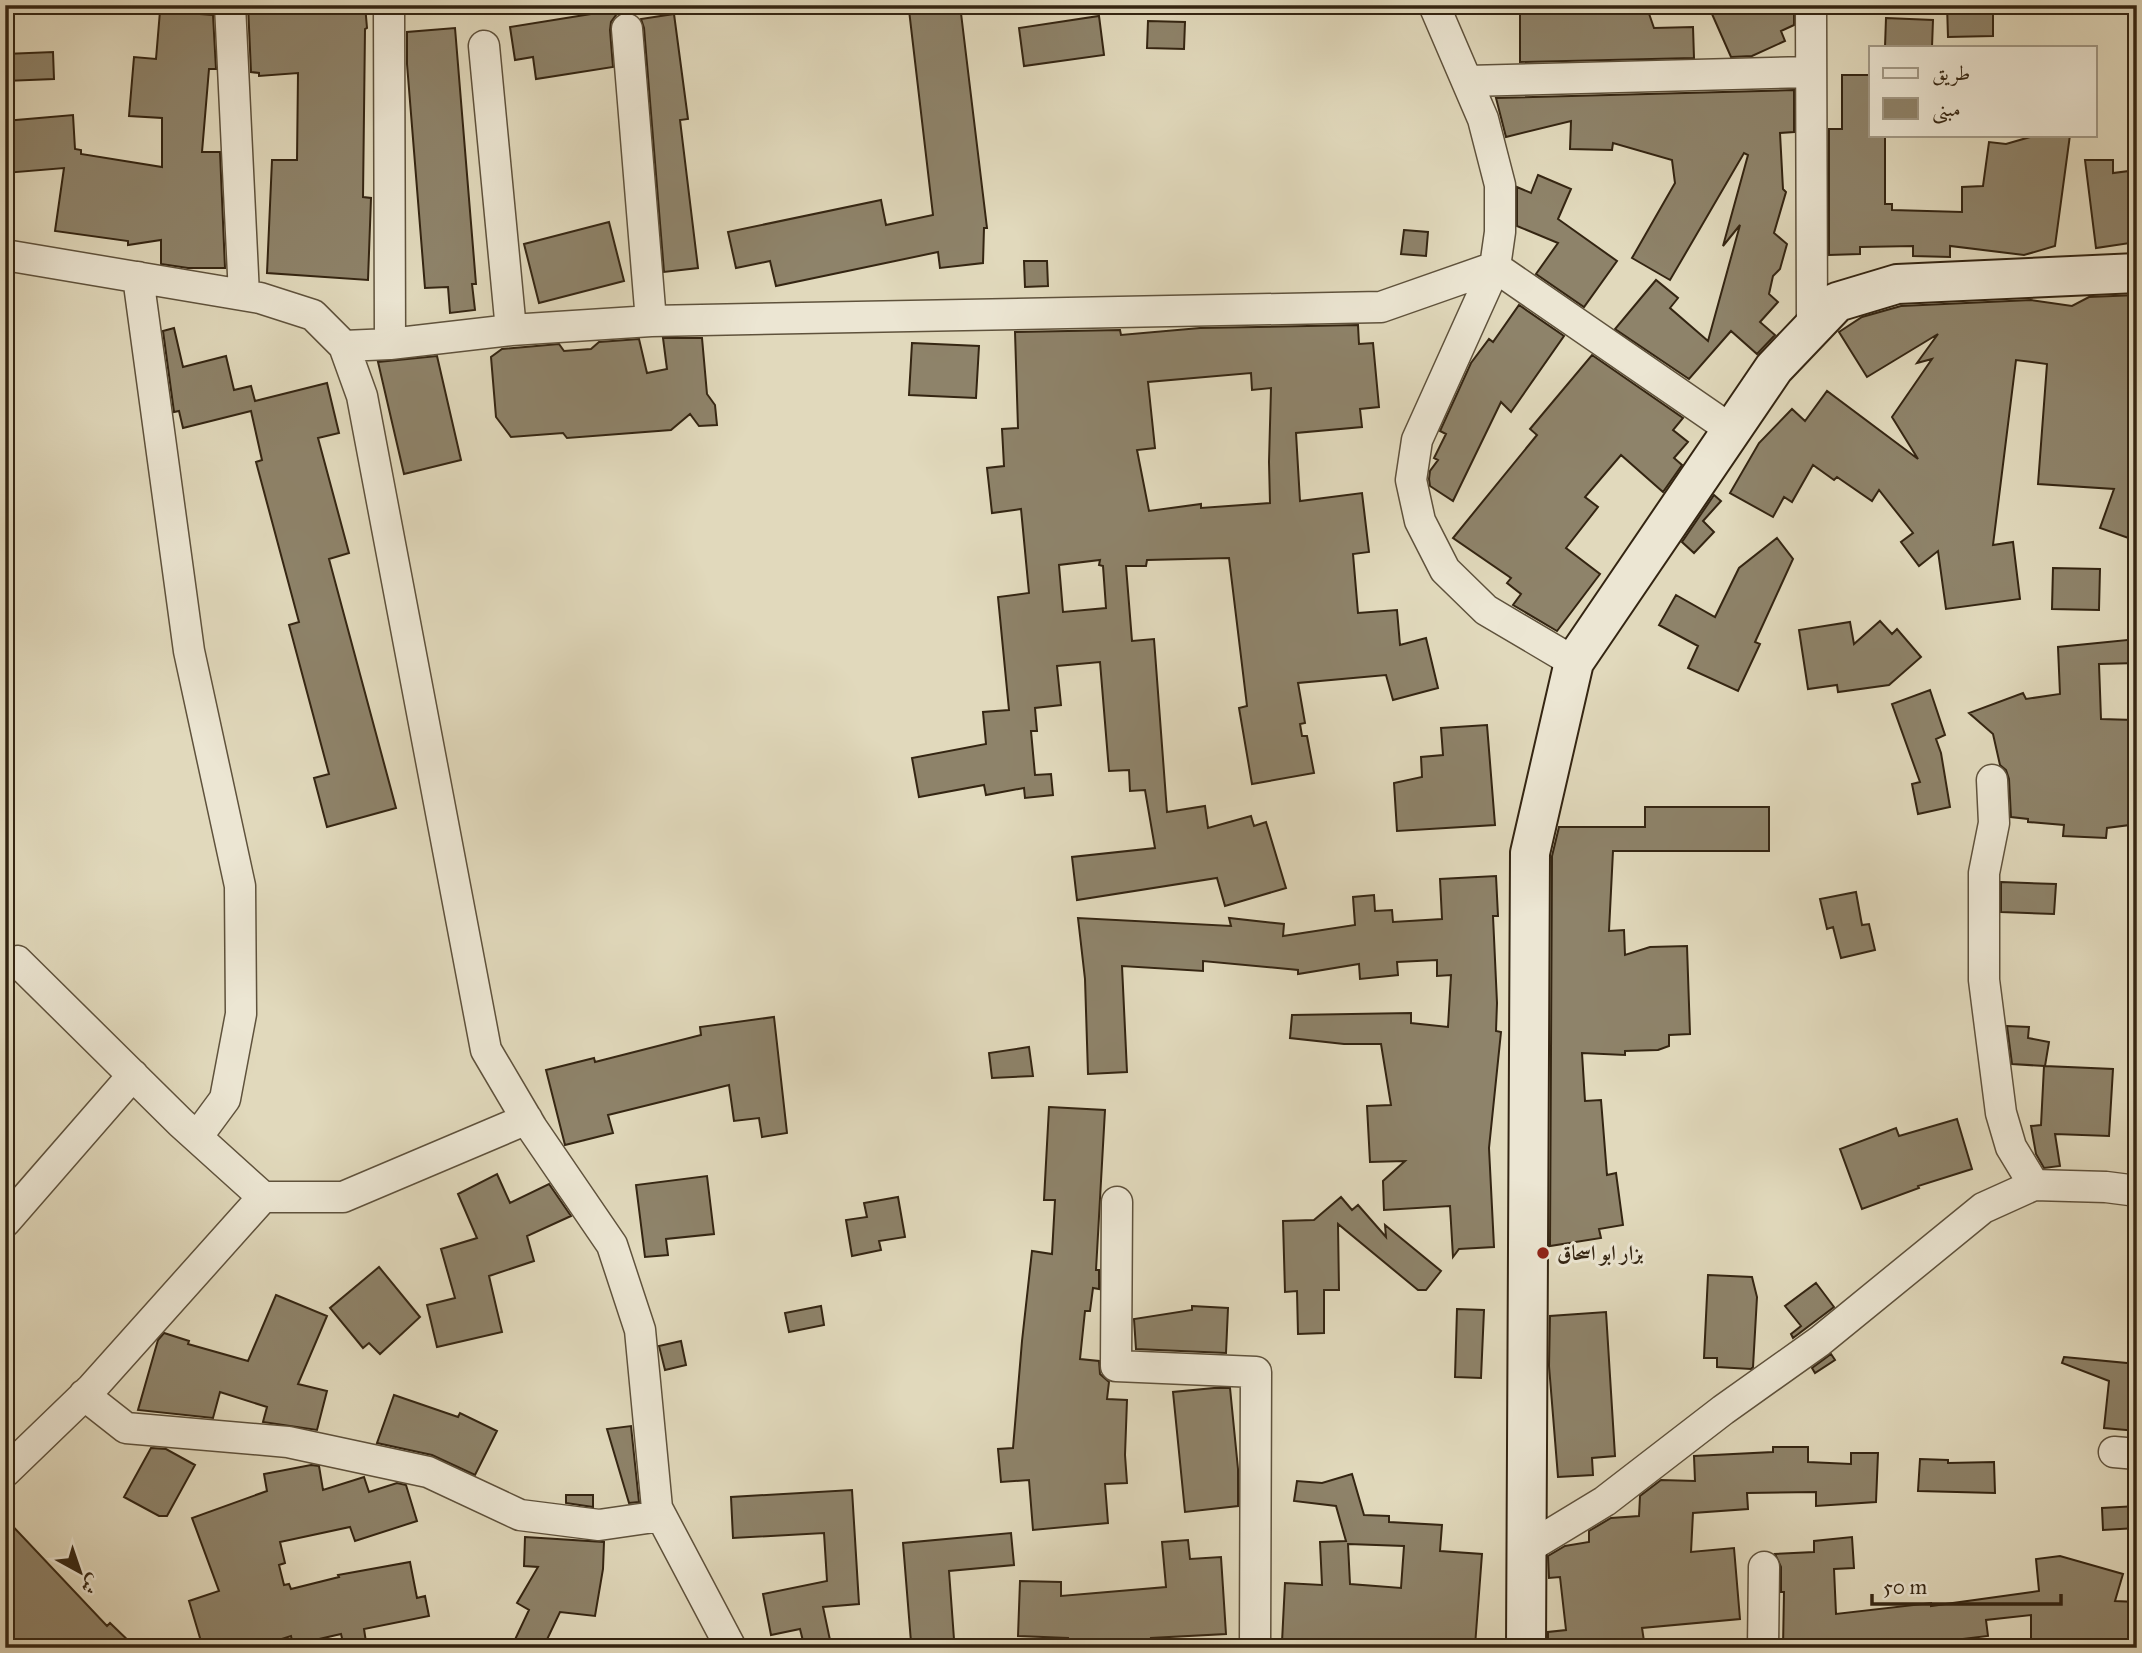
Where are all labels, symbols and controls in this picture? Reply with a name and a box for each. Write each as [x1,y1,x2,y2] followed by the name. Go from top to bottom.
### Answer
[1869,46,2096,136] legend
[1932,60,1970,86] text: طريق
[1932,96,1961,124] text: مبنى
[1557,1240,1644,1266] place label: بزار ابو اسحاق
[1535,1245,1551,1261] marker: بزار ابو اسحاق
[46,1538,116,1608] north arrow
[1872,1562,2062,1606] scale bar
[76,1570,105,1600] text: ش
[1883,1574,1928,1600] text: 50 m

